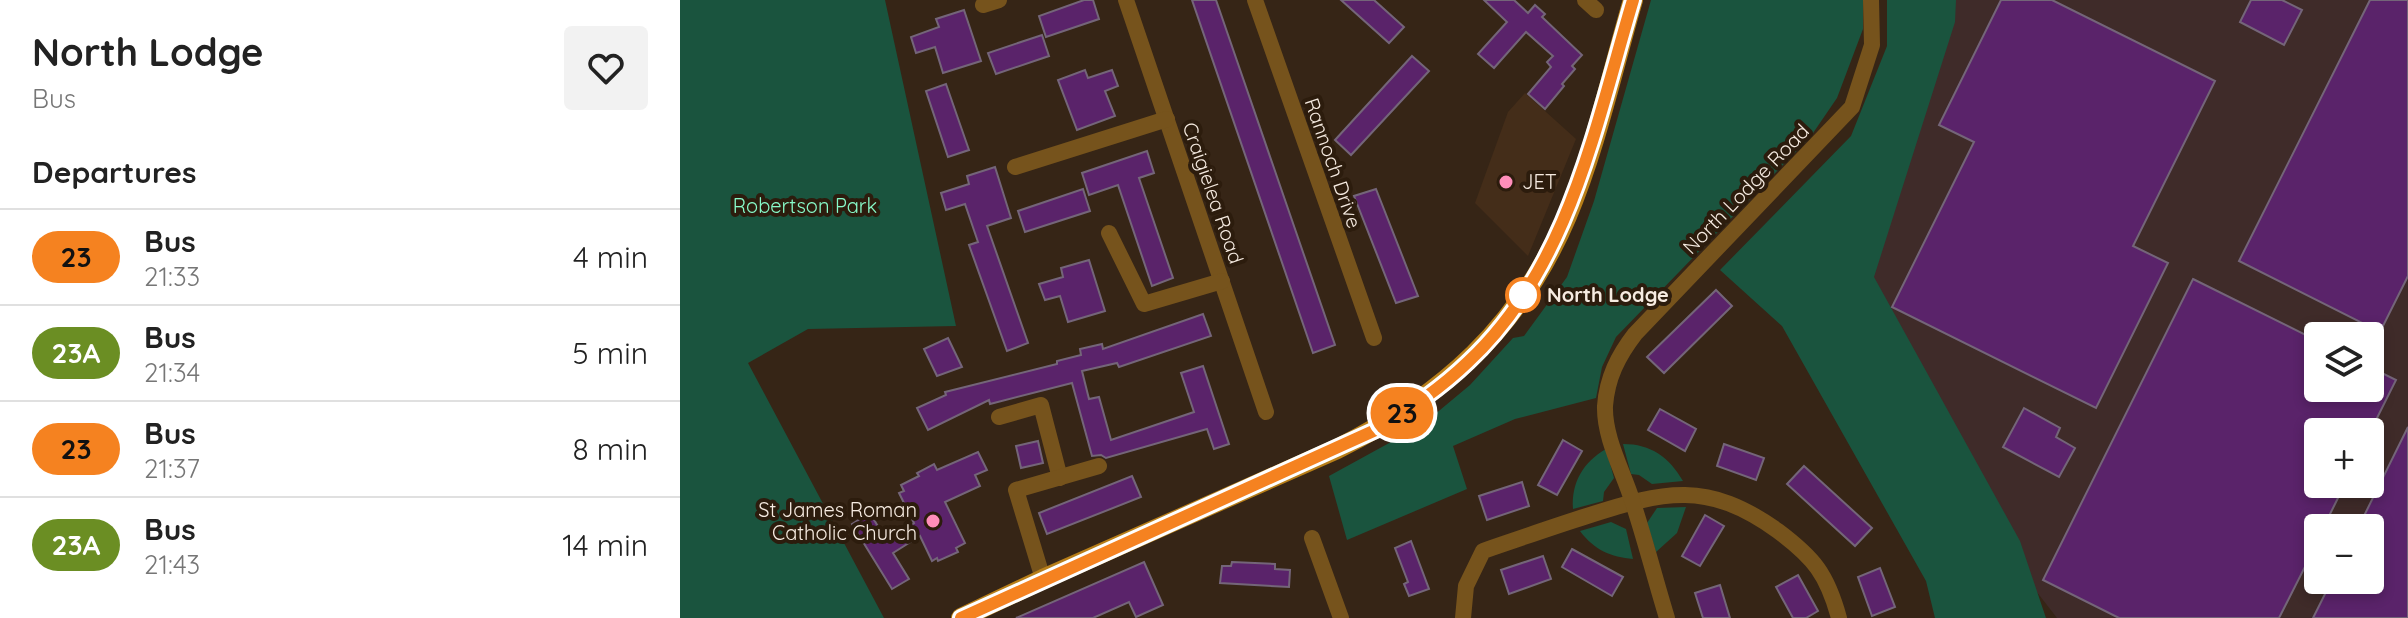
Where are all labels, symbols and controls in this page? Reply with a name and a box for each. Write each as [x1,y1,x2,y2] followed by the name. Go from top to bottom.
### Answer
[564,26,648,110] button: heart
[32,28,263,76] text: North Lodge
[32,82,76,115] text: Bus
[1299,94,1367,231] street label: Rannoch Drive
[1677,118,1814,259] street label: North Lodge Road
[1178,119,1249,267] street label: Craigielea Road
[32,153,197,191] text: Departures
[1522,169,1557,194] place label: JET
[1497,173,1515,191] marker: JET
[733,193,877,218] park label: Robertson Park
[144,222,196,260] text: Bus
[573,238,648,276] text: 4 min
[61,239,91,274] text: 23
[144,260,200,293] text: 21:33
[1506,278,1540,312] marker: North Lodge
[1547,282,1669,307] place label: North Lodge
[144,318,196,356] text: Bus
[2304,322,2384,594] map controls
[2304,322,2384,402] button: layers
[572,334,648,372] text: 5 min
[52,335,100,370] text: 23A
[144,356,200,389] text: 21:34
[1366,387,1438,439] line badge: 23
[1387,395,1417,430] text: 23
[144,414,196,452] text: Bus
[2304,418,2384,498] button: +
[572,430,648,468] text: 8 min
[61,431,91,466] text: 23
[144,452,200,485] text: 21:37
[758,497,917,545] place label: St James Roman Catholic Church
[144,510,196,548] text: Bus
[924,512,942,530] marker: St James Roman Catholic Church
[2304,514,2384,594] button: −
[562,526,648,564] text: 14 min
[52,527,100,562] text: 23A
[144,548,200,581] text: 21:43

